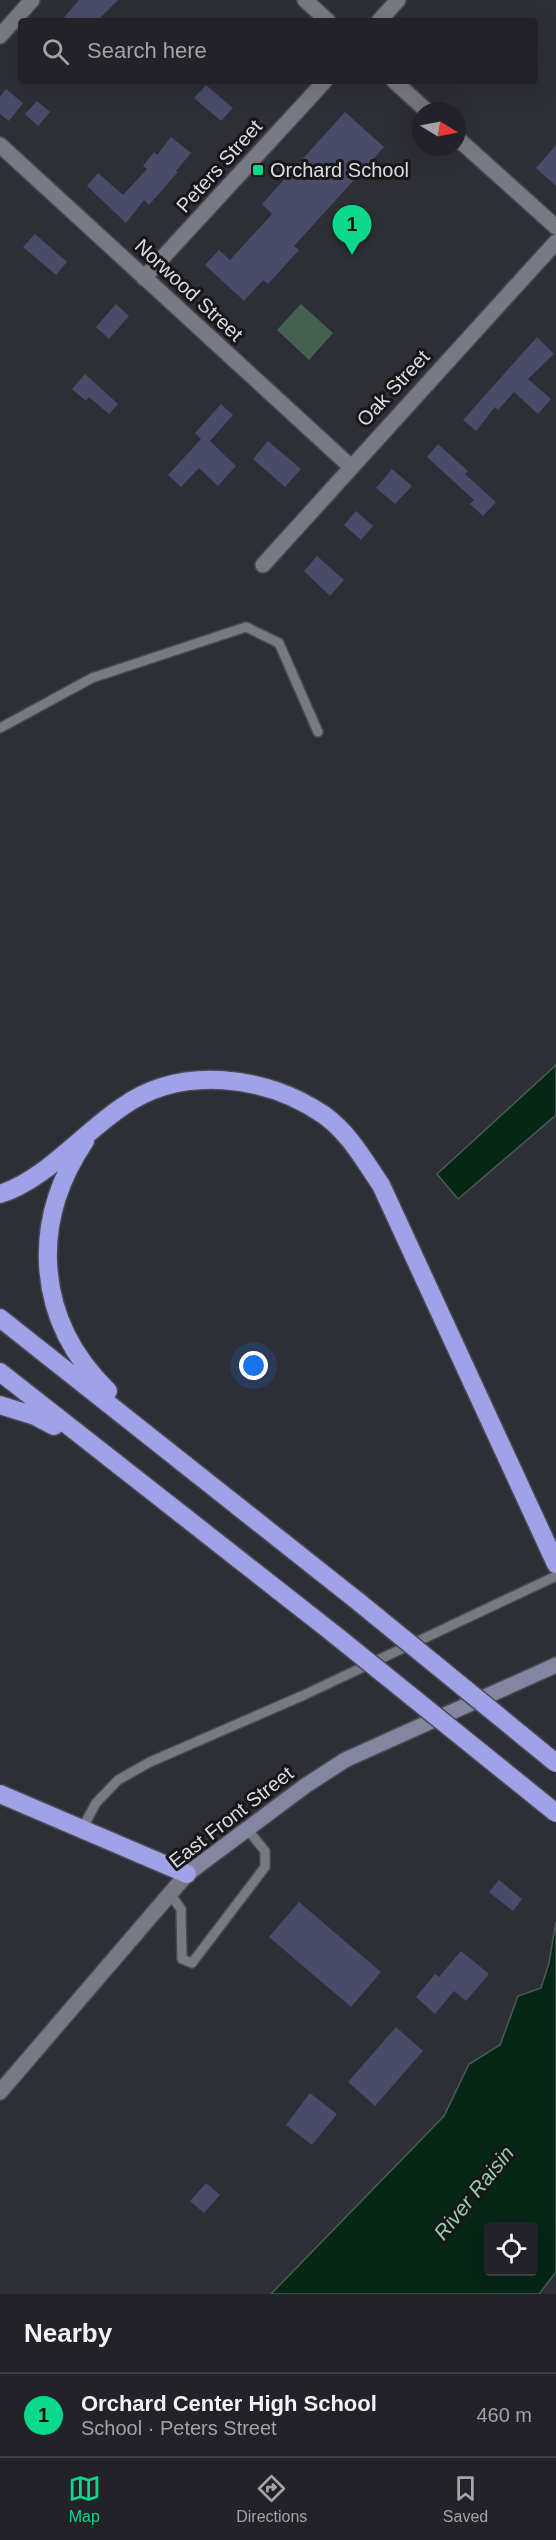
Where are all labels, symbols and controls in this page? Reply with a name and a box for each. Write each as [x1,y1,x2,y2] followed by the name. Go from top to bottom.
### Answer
[18,18,538,84] search box
[39,35,72,68] icon: search
[87,38,207,63] text: Search here
[412,102,466,156] north arrow
[172,115,267,217] street label: Peters Street
[270,159,409,181] place label: Orchard School
[251,163,265,177] marker: Orchard School
[332,206,372,255] pin: 1
[131,235,248,346] street label: Norwood Street
[352,345,434,430] street label: Oak Street
[239,1351,268,1380] your location
[165,1762,298,1872] street label: East Front Street
[429,2141,518,2244] water label: River Raisin
[484,2222,538,2276] map controls
[484,2222,538,2276] button: locate
[24,2318,112,2348] text: Nearby
[81,2391,377,2416] text: Orchard Center High School
[38,2404,49,2426] text: 1
[476,2404,532,2426] text: 460 m
[81,2417,277,2439] text: School · Peters Street
[68,2472,101,2526] tab: Map
[236,2472,307,2526] tab: Directions
[443,2472,488,2526] tab: Saved

